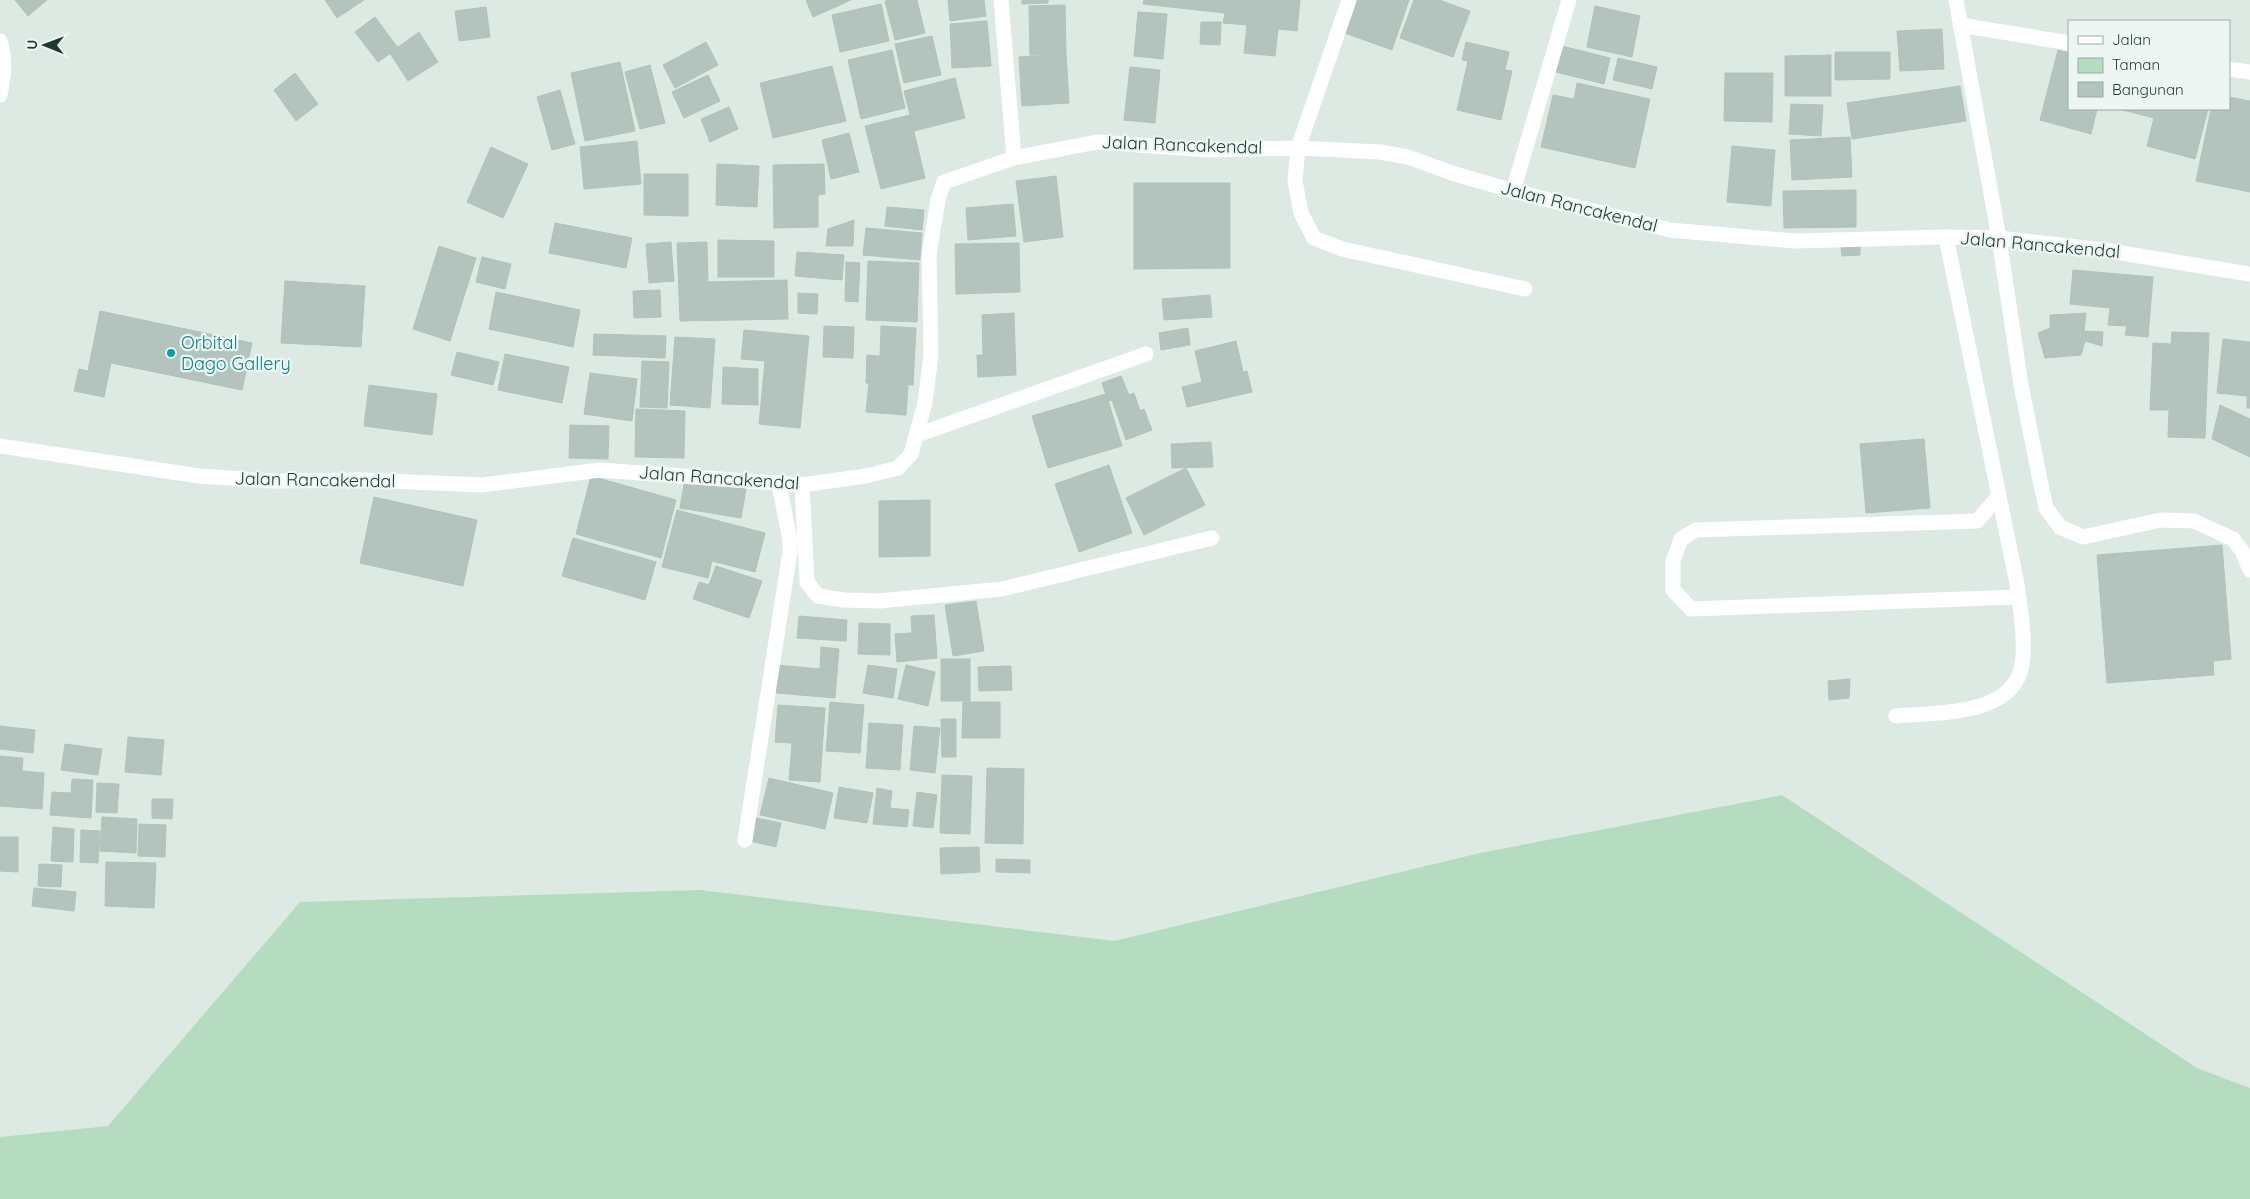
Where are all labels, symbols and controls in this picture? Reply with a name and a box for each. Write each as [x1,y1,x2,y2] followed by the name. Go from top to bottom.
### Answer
[20,20,70,70] north arrow
[2068,20,2230,110] legend
[2112,30,2151,49] text: Jalan
[23,40,41,50] text: U
[2112,55,2160,74] text: Taman
[2112,80,2184,99] text: Bangunan
[1101,130,1263,159] street label: Jalan Rancakendal
[1498,176,1660,237] street label: Jalan Rancakendal
[1959,226,2121,263] street label: Jalan Rancakendal
[181,331,291,375] place label: Orbital Dago Gallery
[165,347,177,359] marker: Orbital Dago Gallery
[638,460,800,495] street label: Jalan Rancakendal
[234,467,396,492] street label: Jalan Rancakendal

